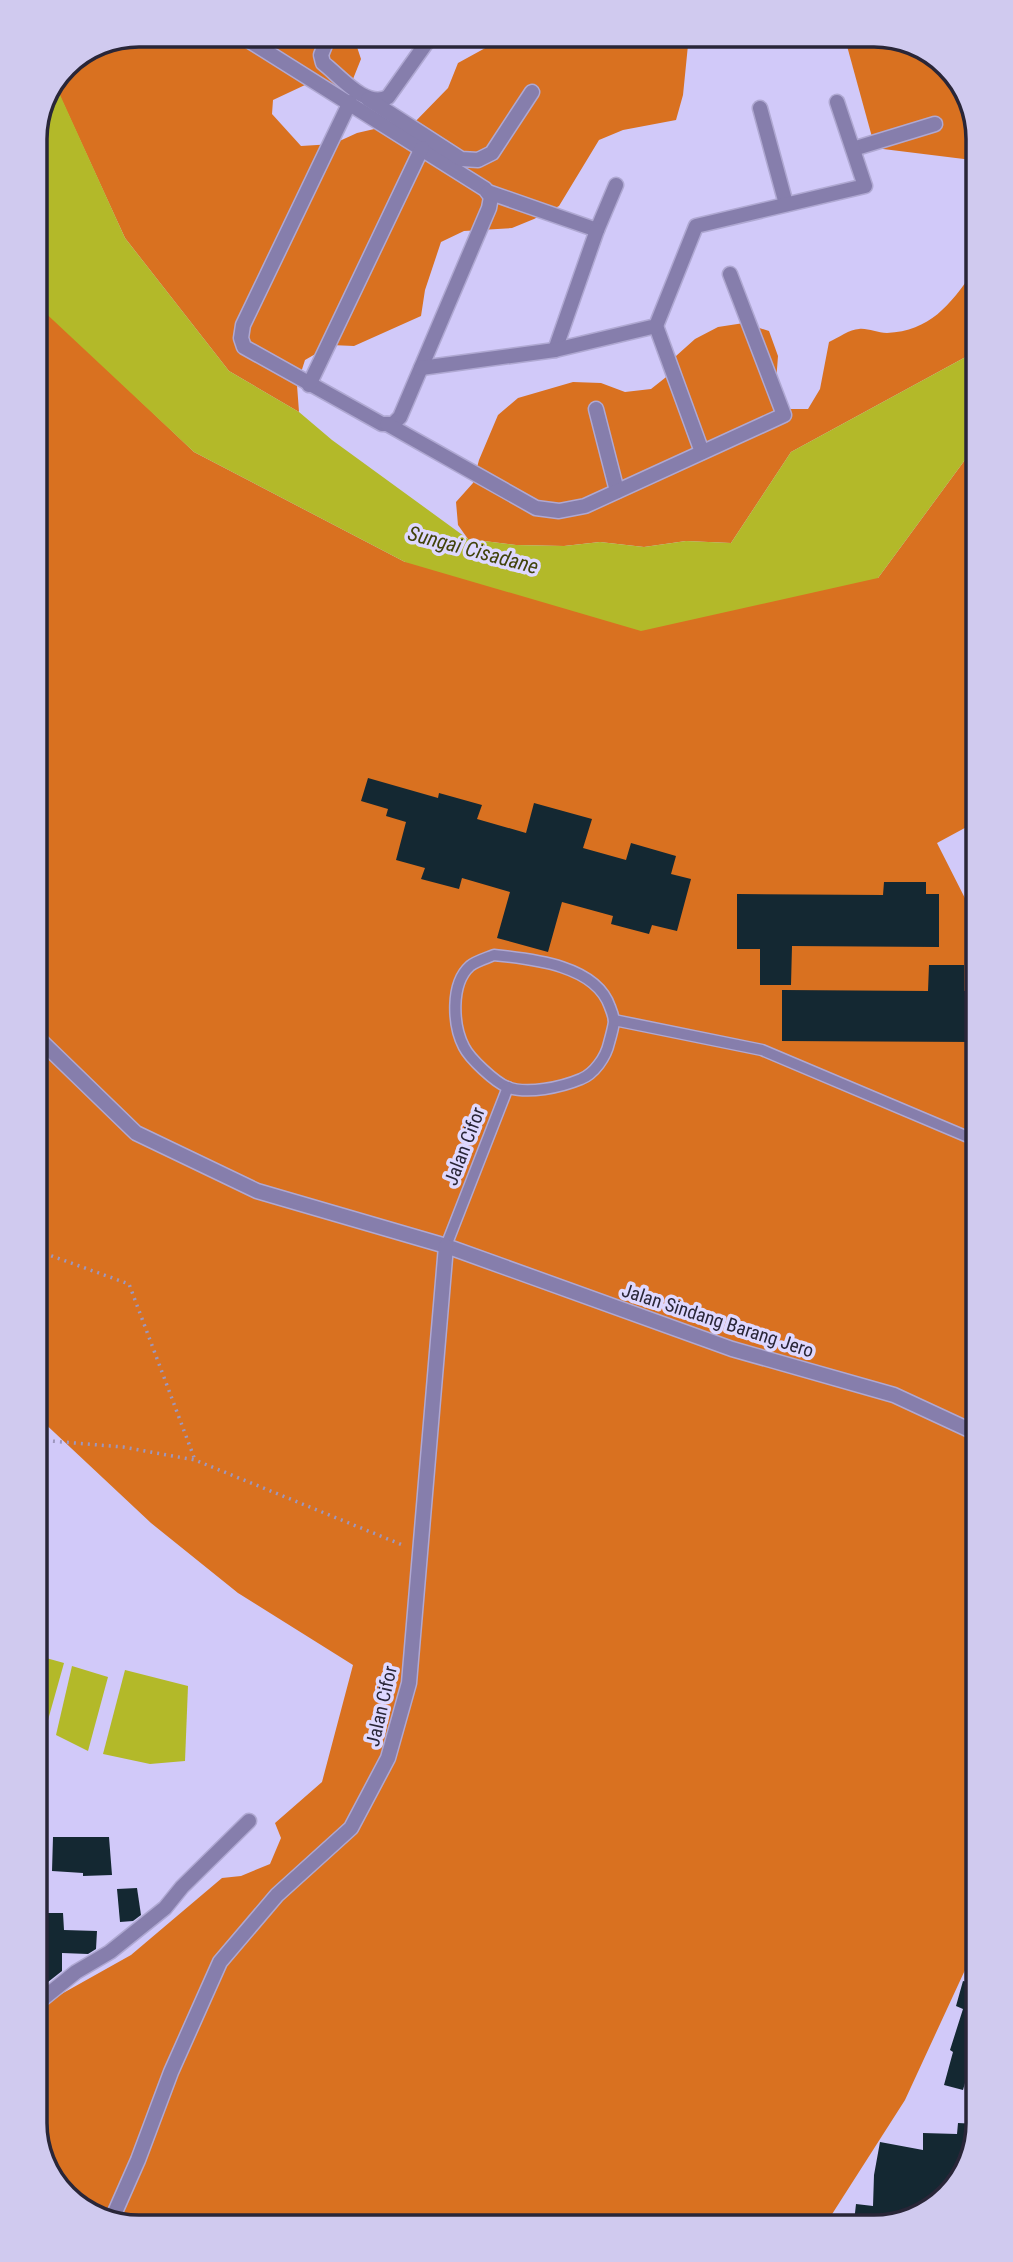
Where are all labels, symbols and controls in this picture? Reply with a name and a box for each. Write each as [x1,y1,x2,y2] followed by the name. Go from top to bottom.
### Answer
[405,521,541,579] water label: Sungai Cisadane
[439,1104,490,1188] street label: Jalan Cifor
[619,1279,817,1362] street label: Jalan Sindang Barang Jero
[361,1663,402,1749] street label: Jalan Cifor

